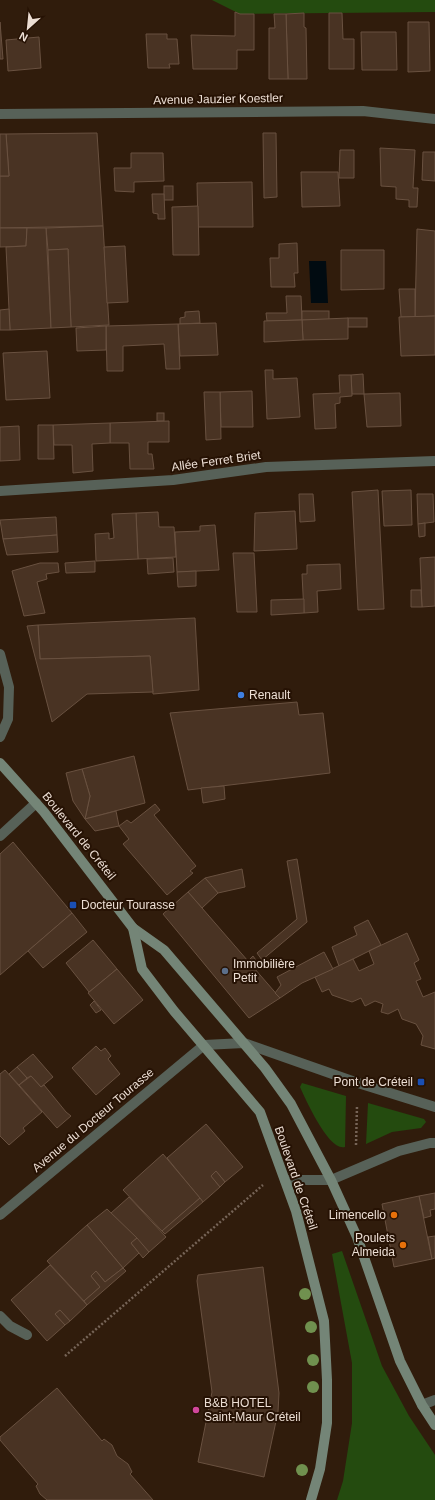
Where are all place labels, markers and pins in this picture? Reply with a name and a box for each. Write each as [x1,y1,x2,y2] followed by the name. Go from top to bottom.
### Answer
[249,688,291,702] place label: Renault
[236,690,246,700] marker: Renault
[81,898,175,912] place label: Docteur Tourasse
[68,900,78,910] marker: Docteur Tourasse
[233,957,295,985] place label: Immobilière Petit
[220,966,230,976] marker: Immobilière Petit
[334,1075,413,1089] place label: Pont de Créteil
[416,1077,426,1087] marker: Pont de Créteil
[329,1208,386,1222] place label: Limencello
[389,1210,399,1220] marker: Limencello
[352,1231,395,1259] place label: Poulets Almeida
[398,1240,408,1250] marker: Poulets Almeida
[204,1396,301,1424] place label: B&B HOTEL Saint-Maur Créteil
[191,1405,201,1415] marker: B&B HOTEL Saint-Maur Créteil

